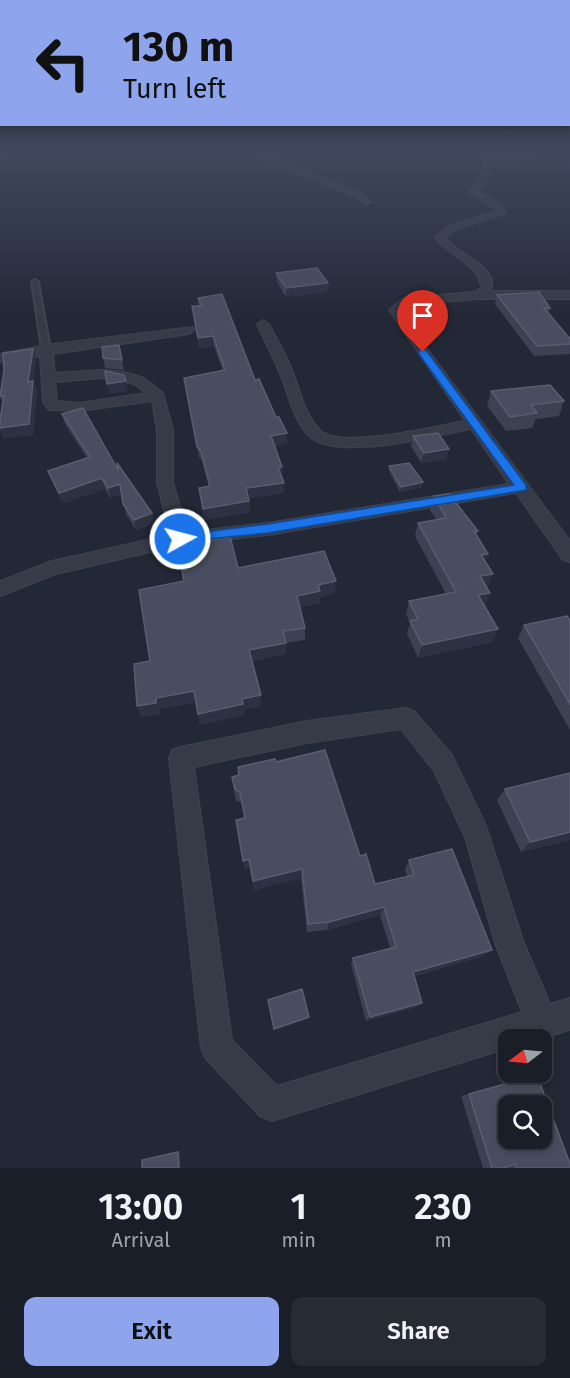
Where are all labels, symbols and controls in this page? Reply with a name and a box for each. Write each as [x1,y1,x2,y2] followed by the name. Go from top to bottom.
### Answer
[123,22,234,72] text: 130 m
[24,24,102,102] icon: left
[123,73,226,105] text: Turn left
[397,290,448,352] pin
[406,299,439,332] icon: arrive
[148,507,212,571] position arrow
[498,1029,552,1083] north arrow
[498,1029,552,1149] map controls
[498,1095,552,1149] button: search
[98,1185,183,1229] text: 13:00
[291,1185,307,1229] text: 1
[414,1185,472,1229] text: 230
[111,1228,170,1252] text: Arrival
[282,1228,316,1252] text: min
[434,1228,452,1252] text: m
[24,1297,279,1366] button: Exit
[291,1297,546,1366] button: Share

